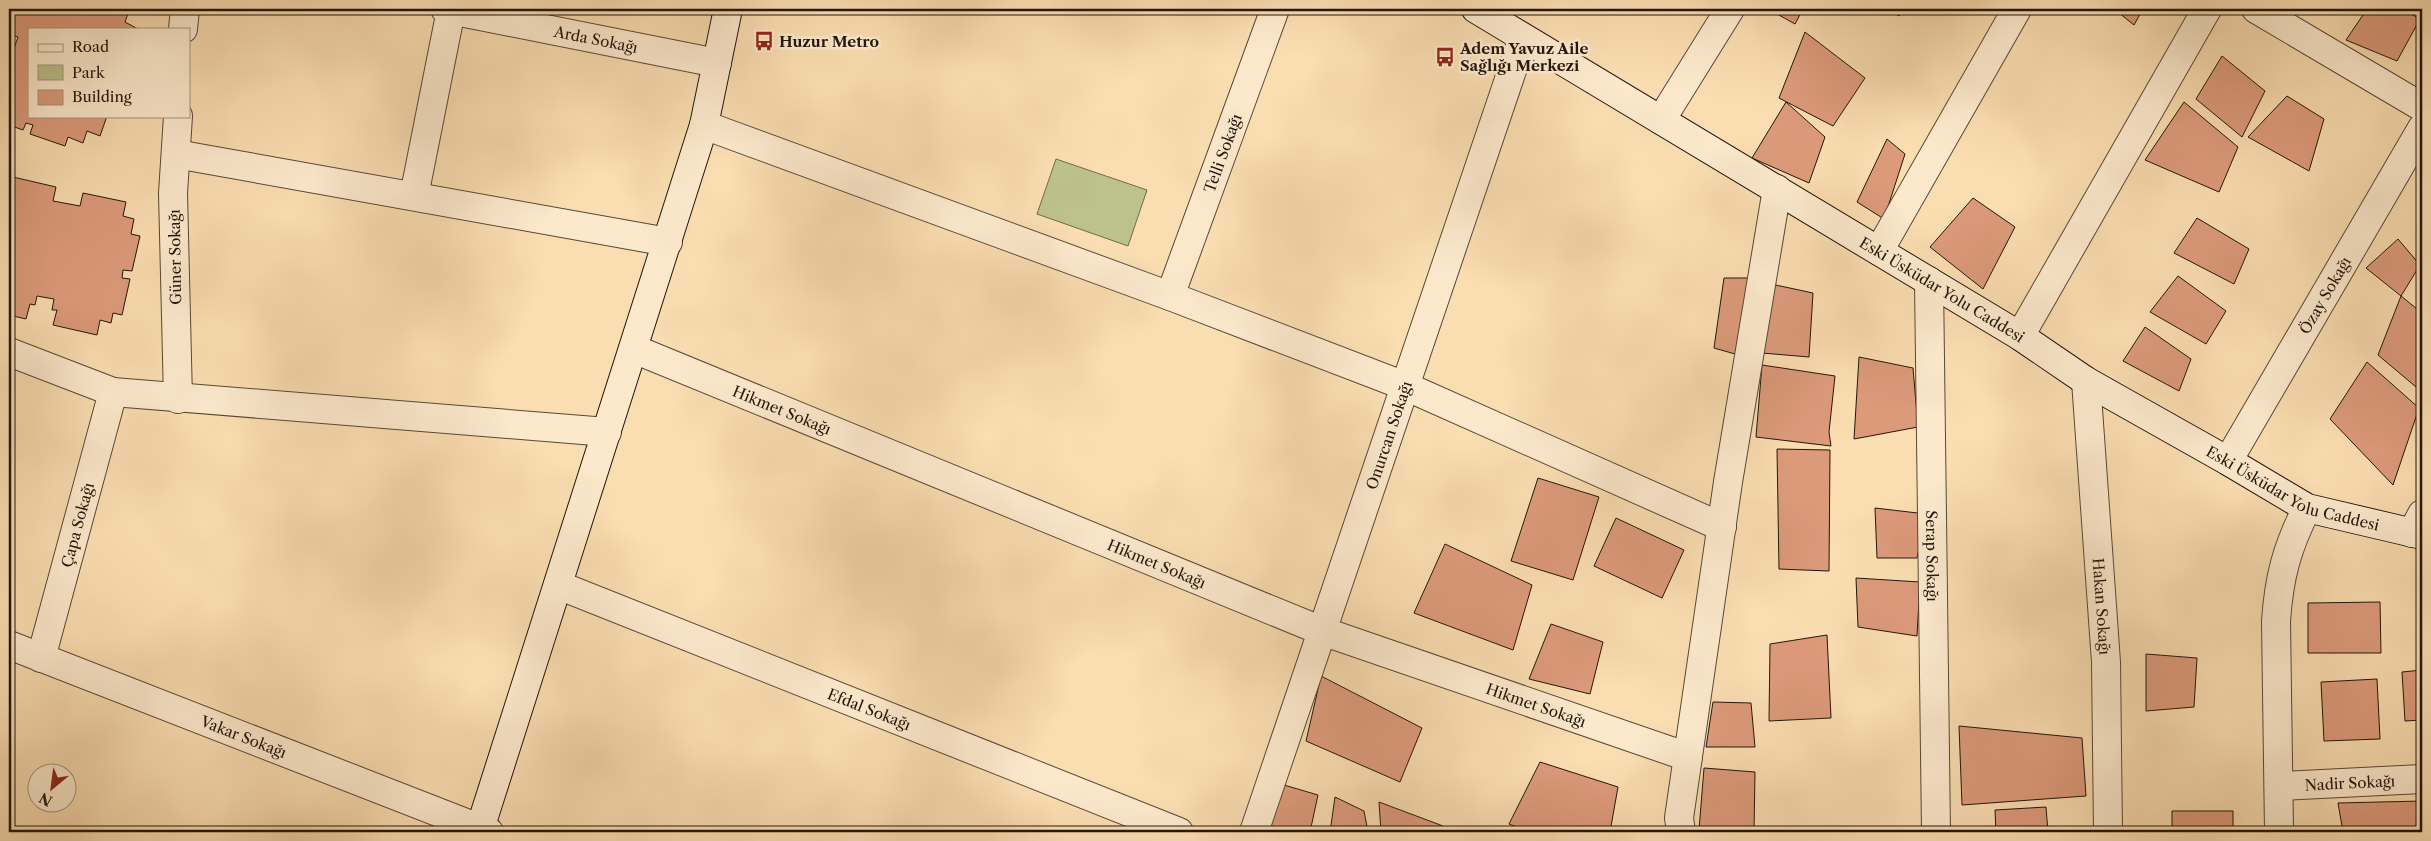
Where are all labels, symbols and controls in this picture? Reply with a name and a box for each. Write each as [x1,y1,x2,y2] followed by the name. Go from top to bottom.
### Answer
[552,21,640,57] street label: Arda Sokağı
[28,28,190,118] legend
[753,30,775,52] bus stop icon: Huzur Metro
[779,32,879,51] place label: Huzur Metro
[72,37,109,56] text: Road
[1459,39,1589,75] place label: Adem Yavuz Aile Sağlığı Merkezi
[1434,46,1456,68] bus stop icon: Adem Yavuz Aile Sağlığı Merkezi
[72,63,106,82] text: Park
[72,87,132,106] text: Building
[1199,111,1245,195] street label: Telli Sokağı
[165,209,185,305] street label: Güner Sokağı
[1856,232,2029,346] street label: Eski Üsküdar Yolu Caddesi
[2295,253,2355,337] street label: Özay Sokağı
[1361,378,1416,492] street label: Onurcan Sokağı
[730,381,834,438] street label: Hikmet Sokağı
[2203,441,2382,534] street label: Eski Üsküdar Yolu Caddesi
[56,480,98,569] street label: Çapa Sokağı
[1922,510,1943,602] street label: Serap Sokağı
[1105,535,1209,592] street label: Hikmet Sokağı
[2089,557,2115,656] street label: Hakan Sokağı
[1484,679,1589,731] street label: Hikmet Sokağı
[825,684,914,734] street label: Efdal Sokağı
[197,711,290,762] street label: Vakar Sokağı
[28,764,78,814] north arrow
[2304,771,2396,794] street label: Nadir Sokağı
[36,789,55,810] text: N

